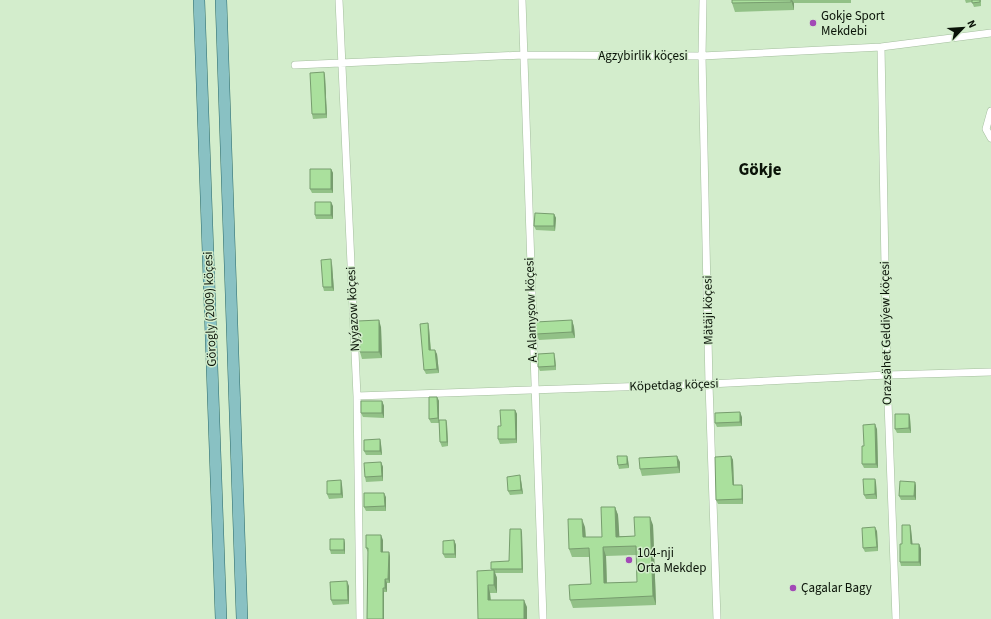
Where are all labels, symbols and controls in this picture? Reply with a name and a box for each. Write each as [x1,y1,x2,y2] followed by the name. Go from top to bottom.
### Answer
[821,7,885,40] place label: Gokje Sport Mekdebi
[943,8,983,48] north arrow
[963,17,980,30] text: N
[808,18,818,28] marker: Gokje Sport Mekdebi
[598,47,688,65] street label: Agzybirlik köçesi
[739,158,782,182] district label: Gökje
[199,251,221,367] street label: Görogly (2009) köçesi
[520,257,542,363] street label: A. Alamyşow köçesi
[876,261,896,405] street label: Orazsähet Geldiýew köçesi
[342,266,364,352] street label: Nyýazow köçesi
[698,275,718,345] street label: Mätäji köçesi
[629,374,719,396] street label: Köpetdag köçesi
[637,544,706,577] place label: 104-nji Orta Mekdep
[624,555,634,565] marker: 104-nji Orta Mekdep
[801,579,872,597] place label: Çagalar Bagy
[788,583,798,593] marker: Çagalar Bagy

